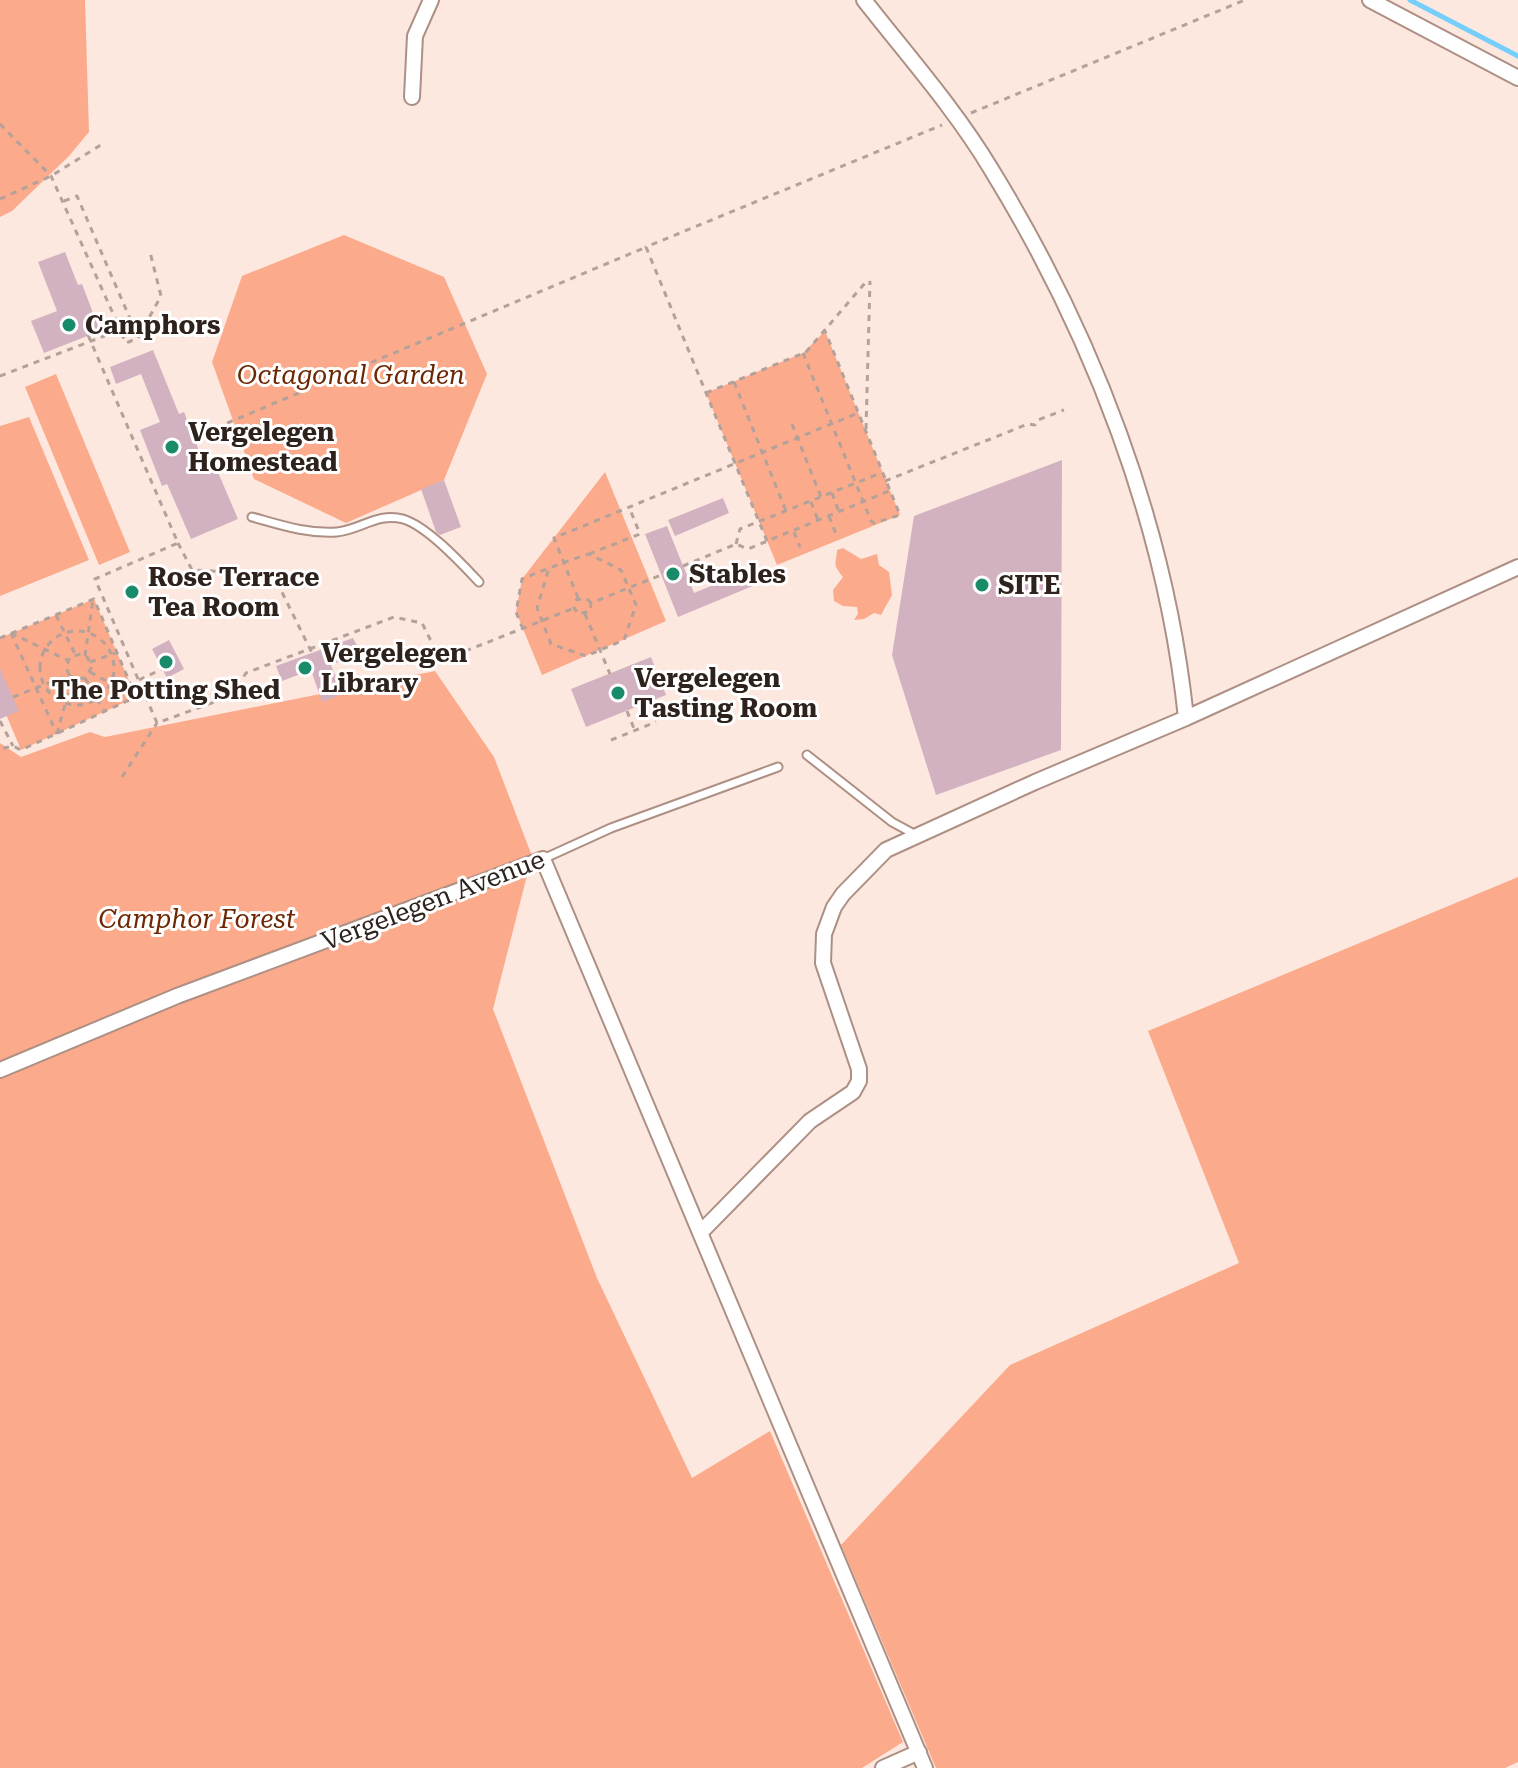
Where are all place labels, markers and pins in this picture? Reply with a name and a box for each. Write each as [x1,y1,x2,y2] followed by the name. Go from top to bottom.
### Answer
[85,310,221,340] place label: Camphors
[60,316,78,334] marker: Camphors
[188,417,338,477] place label: Vergelegen Homestead
[163,438,181,456] marker: Vergelegen Homestead
[689,559,786,589] place label: Stables
[148,562,320,622] place label: Rose Terrace Tea Room
[664,565,682,583] marker: Stables
[998,570,1060,600] place label: SITE
[973,576,991,594] marker: SITE
[123,583,141,601] marker: Rose Terrace Tea Room
[321,638,468,698] place label: Vergelegen Library
[157,653,175,671] marker: The Potting Shed
[296,659,314,677] marker: Vergelegen Library
[634,663,817,723] place label: Vergelegen Tasting Room
[52,675,280,705] place label: The Potting Shed
[609,684,627,702] marker: Vergelegen Tasting Room

